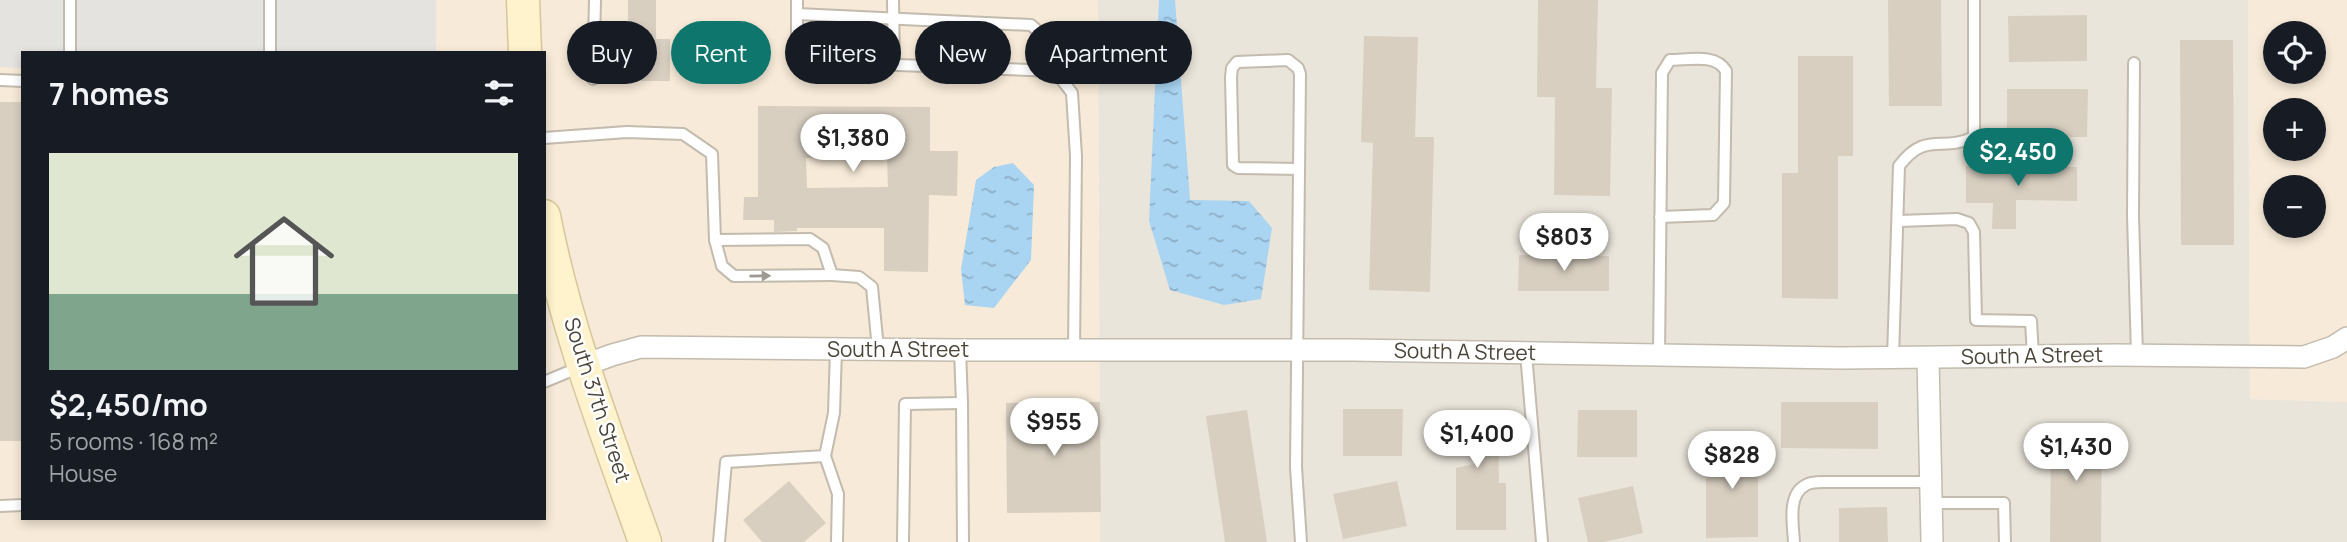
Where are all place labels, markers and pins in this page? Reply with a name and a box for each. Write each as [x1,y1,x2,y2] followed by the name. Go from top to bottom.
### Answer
[796,114,910,174] pin: $1,380
[1961,128,2075,188] pin: $2,450
[1523,214,1605,273] pin: $803
[1013,398,1095,458] pin: $955
[1420,410,1534,470] pin: $1,400
[2019,424,2133,483] pin: $1,430
[1691,432,1773,491] pin: $828

